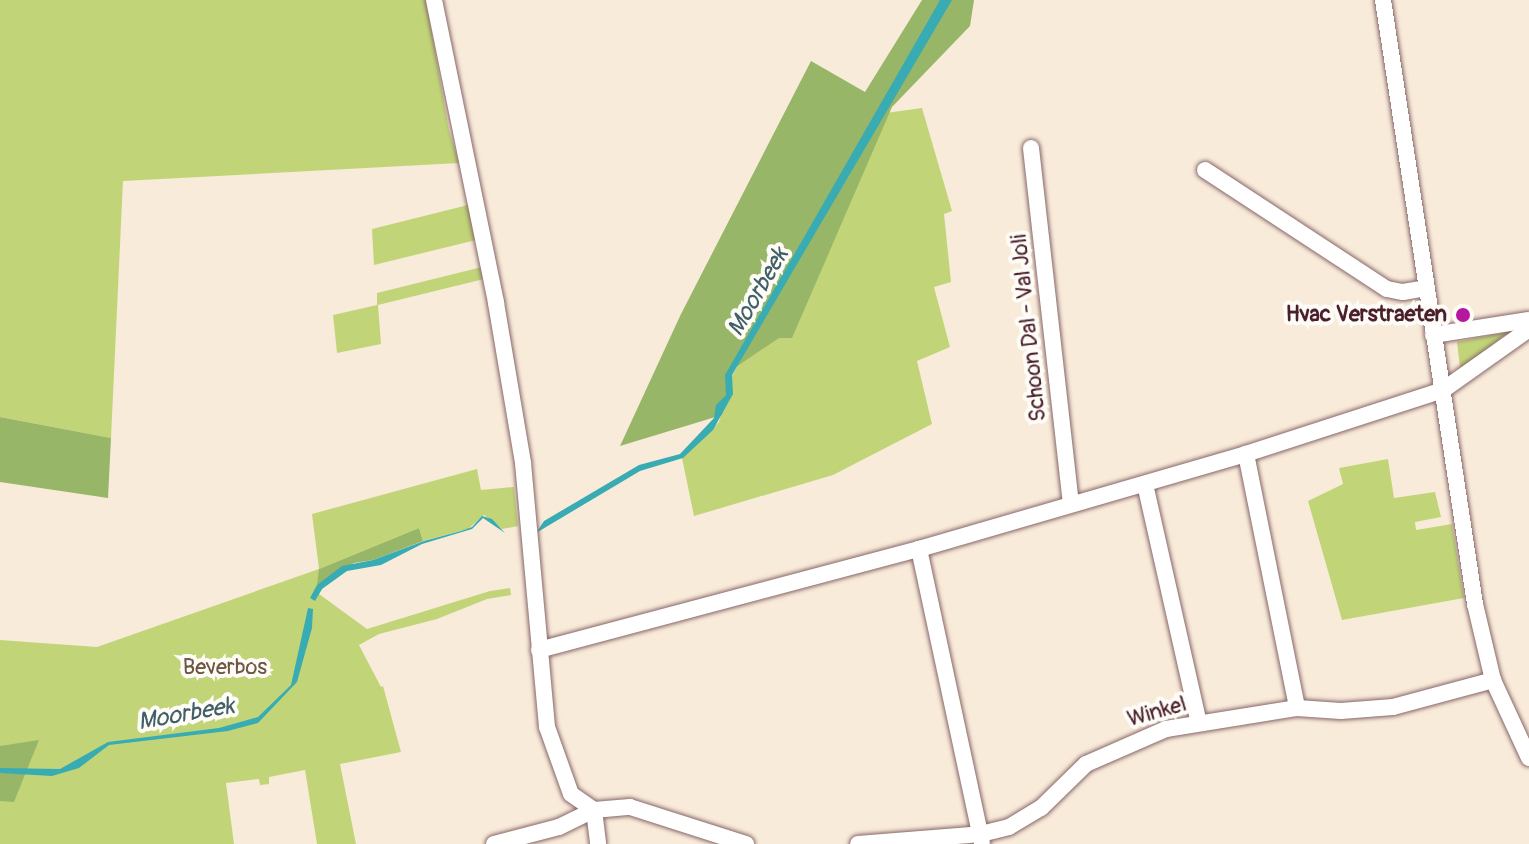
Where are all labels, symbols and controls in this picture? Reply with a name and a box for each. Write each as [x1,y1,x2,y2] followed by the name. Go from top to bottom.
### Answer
[1006,233,1052,423] street label: Schoon Dal - Val Joli
[721,243,795,341] water label: Moorbeek
[1286,302,1447,328] place label: Hvac Verstraeten
[1454,306,1472,324] marker: Hvac Verstraeten
[183,655,267,681] park label: Beverbos
[136,691,236,737] water label: Moorbeek
[1124,691,1190,733] street label: Winkel

